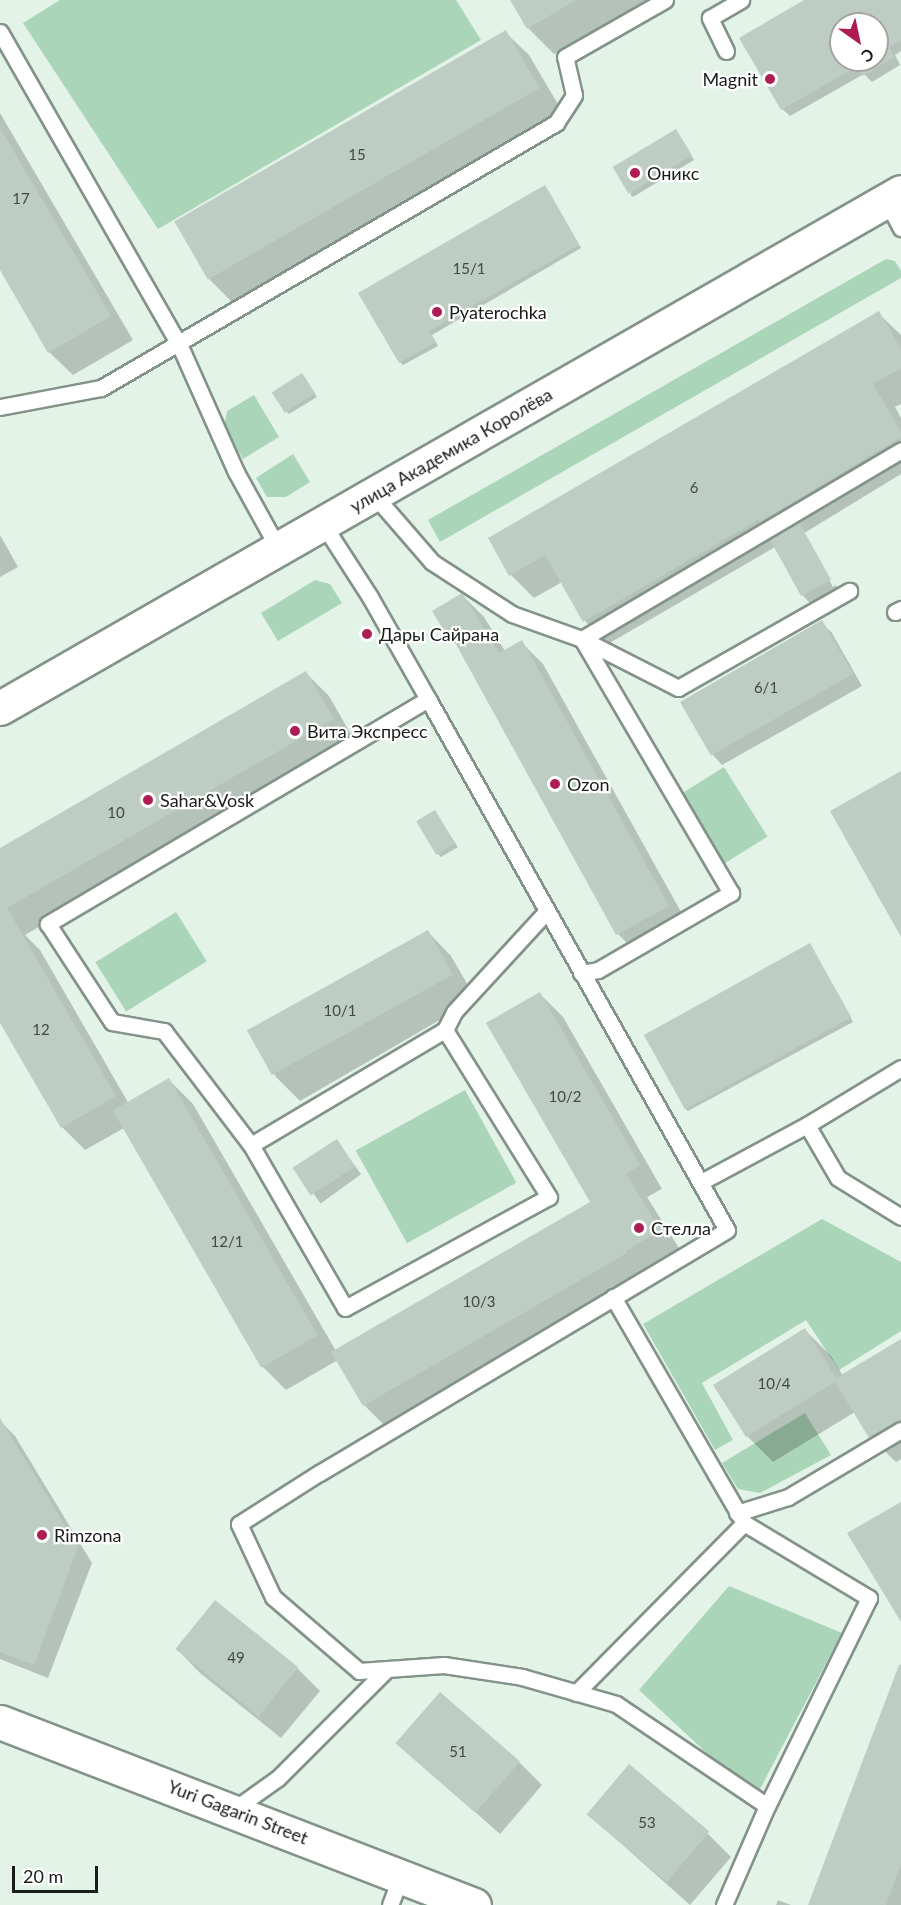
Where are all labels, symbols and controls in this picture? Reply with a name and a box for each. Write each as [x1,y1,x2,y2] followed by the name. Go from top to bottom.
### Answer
[829,12,889,72] north arrow
[858,45,878,67] text: С
[702,68,758,90] place label: Magnit
[763,72,777,86] marker: Magnit
[348,146,366,164] house number: 15
[647,162,699,184] place label: Оникс
[628,166,642,180] marker: Оникс
[12,190,30,208] house number: 17
[453,260,485,278] house number: 15/1
[449,301,547,323] place label: Pyaterochka
[430,305,444,319] marker: Pyaterochka
[346,383,556,517] street label: улица Академика Королёва
[690,479,698,497] house number: 6
[379,623,499,645] place label: Дары Сайрана
[360,627,374,641] marker: Дары Сайрана
[754,679,778,697] house number: 6/1
[307,720,428,742] place label: Вита Экспресс
[288,724,302,738] marker: Вита Экспресс
[567,773,609,795] place label: Ozon
[548,777,562,791] marker: Ozon
[160,789,254,811] place label: Sahar&Vosk
[141,793,155,807] marker: Sahar&Vosk
[107,804,125,822] house number: 10
[324,1002,356,1020] house number: 10/1
[32,1021,50,1039] house number: 12
[549,1088,581,1106] house number: 10/2
[651,1217,711,1239] place label: Стелла
[632,1221,646,1235] marker: Стелла
[211,1233,243,1251] house number: 12/1
[463,1293,495,1311] house number: 10/3
[758,1375,790,1393] house number: 10/4
[54,1524,121,1546] place label: Rimzona
[35,1528,49,1542] marker: Rimzona
[227,1649,245,1667] house number: 49
[449,1743,467,1761] house number: 51
[165,1775,311,1849] street label: Yuri Gagarin Street
[638,1814,656,1832] house number: 53
[15,1854,100,1892] scale bar
[23,1865,63,1887] text: 20 m

